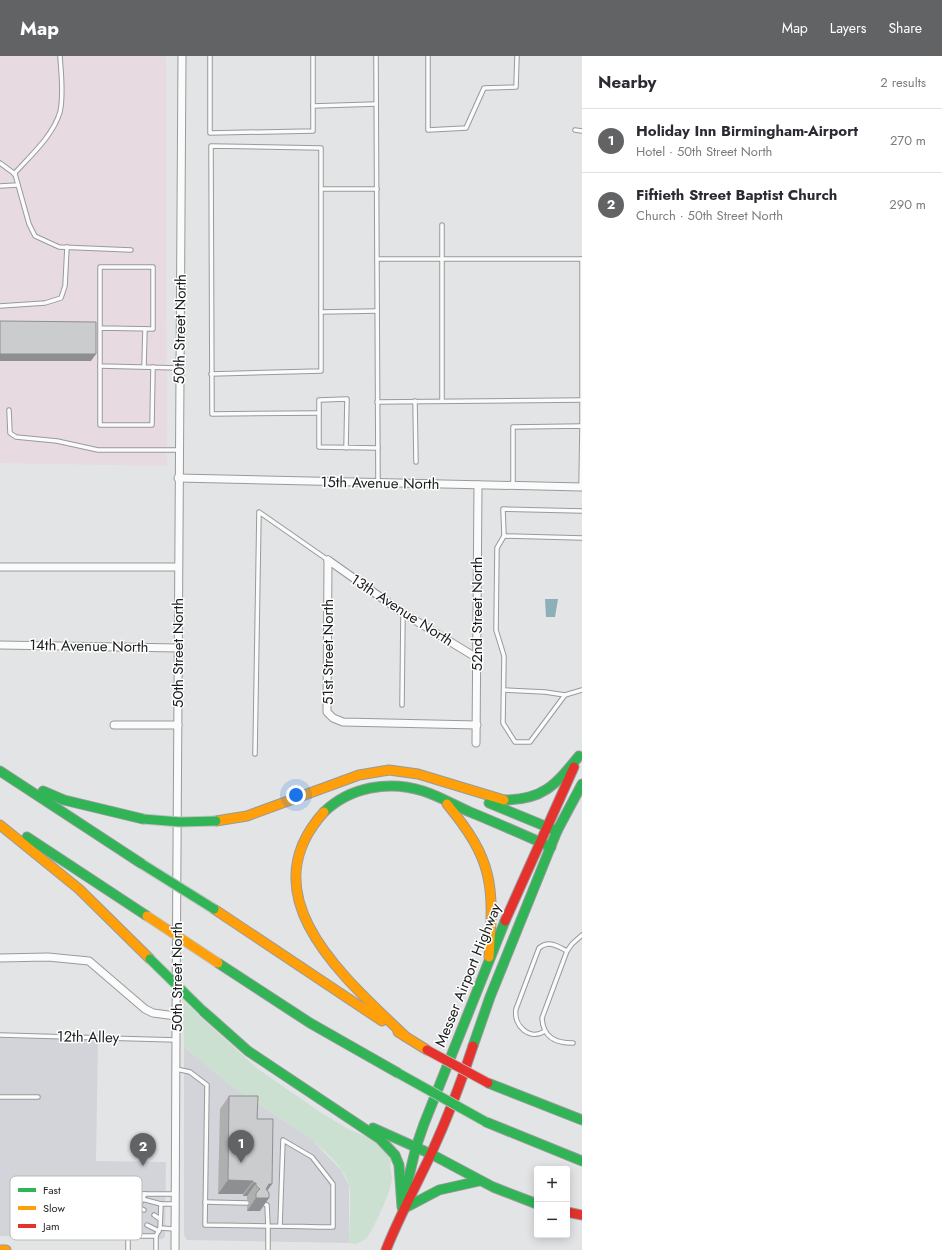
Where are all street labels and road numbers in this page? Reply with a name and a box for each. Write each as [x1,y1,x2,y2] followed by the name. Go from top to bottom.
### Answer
[168,274,192,384] street label: 50th Street North
[320,471,440,495] street label: 15th Avenue North
[466,557,488,671] street label: 52nd Street North
[346,568,458,652] street label: 13th Avenue North
[167,598,189,708] street label: 50th Street North
[317,599,339,705] street label: 51st Street North
[29,634,149,658] street label: 14th Avenue North
[429,899,507,1050] street label: Messer Airport Highway
[166,922,188,1032] street label: 50th Street North
[57,1025,120,1049] street label: 12th Alley

